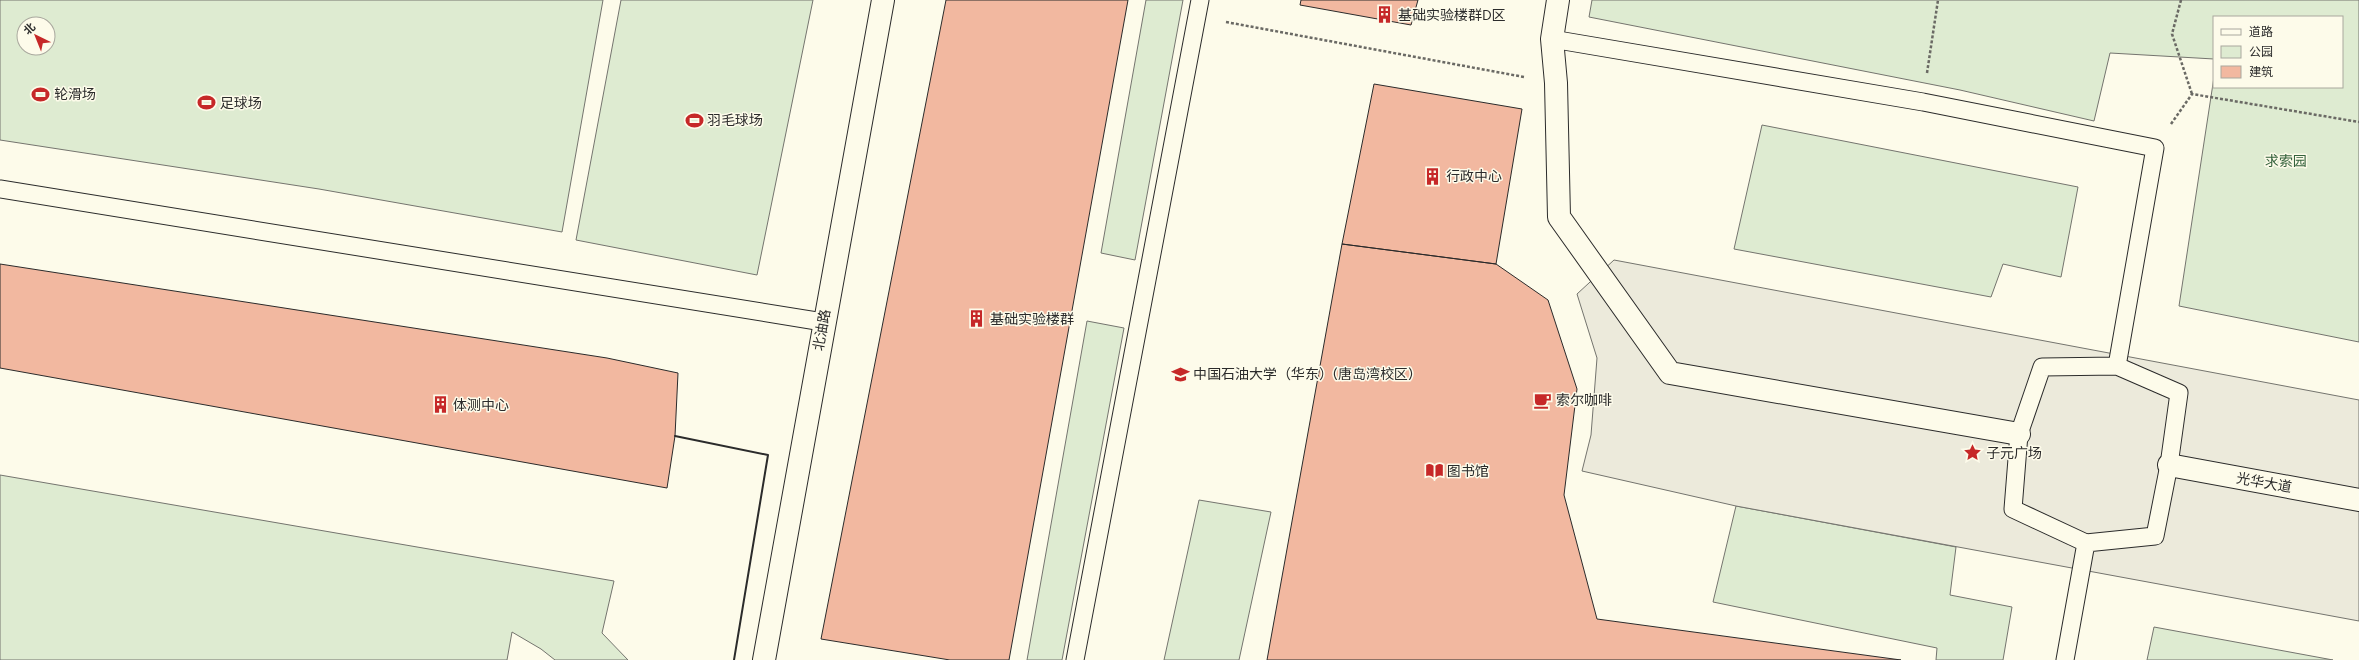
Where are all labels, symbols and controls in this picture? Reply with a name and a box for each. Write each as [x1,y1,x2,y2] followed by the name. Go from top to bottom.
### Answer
[1375,5,1395,25] building icon: 基础实验楼群D区
[1398,7,1506,24] place label: 基础实验楼群D区
[16,16,56,56] north arrow
[2213,16,2343,88] legend
[21,21,38,38] text: 北
[2249,25,2273,39] text: 道路
[2249,45,2273,59] text: 公园
[2249,65,2273,79] text: 建筑
[31,84,51,104] sports icon: 轮滑场
[54,86,96,103] place label: 轮滑场
[197,93,217,113] sports icon: 足球场
[220,95,262,112] place label: 足球场
[684,110,704,130] sports icon: 羽毛球场
[707,112,763,129] place label: 羽毛球场
[2265,153,2307,170] park label: 求索园
[1423,166,1443,186] building icon: 行政中心
[1446,168,1502,185] place label: 行政中心
[810,308,834,352] street label: 北油路
[967,309,987,329] building icon: 基础实验楼群
[990,311,1074,328] place label: 基础实验楼群
[1170,364,1190,384] school or university icon: 中国石油大学（华东）(唐岛湾校区)
[1193,366,1413,383] place label: 中国石油大学（华东）(唐岛湾校区)
[1533,390,1553,410] cafe icon: 索尔咖啡
[1556,392,1612,409] place label: 索尔咖啡
[430,395,450,415] building icon: 体测中心
[453,397,509,414] place label: 体测中心
[1963,443,1983,463] place icon: 子元广场
[1986,445,2042,462] place label: 子元广场
[1424,461,1444,481] library icon: 图书馆
[1447,463,1489,480] place label: 图书馆
[2235,470,2293,496] street label: 光华大道

